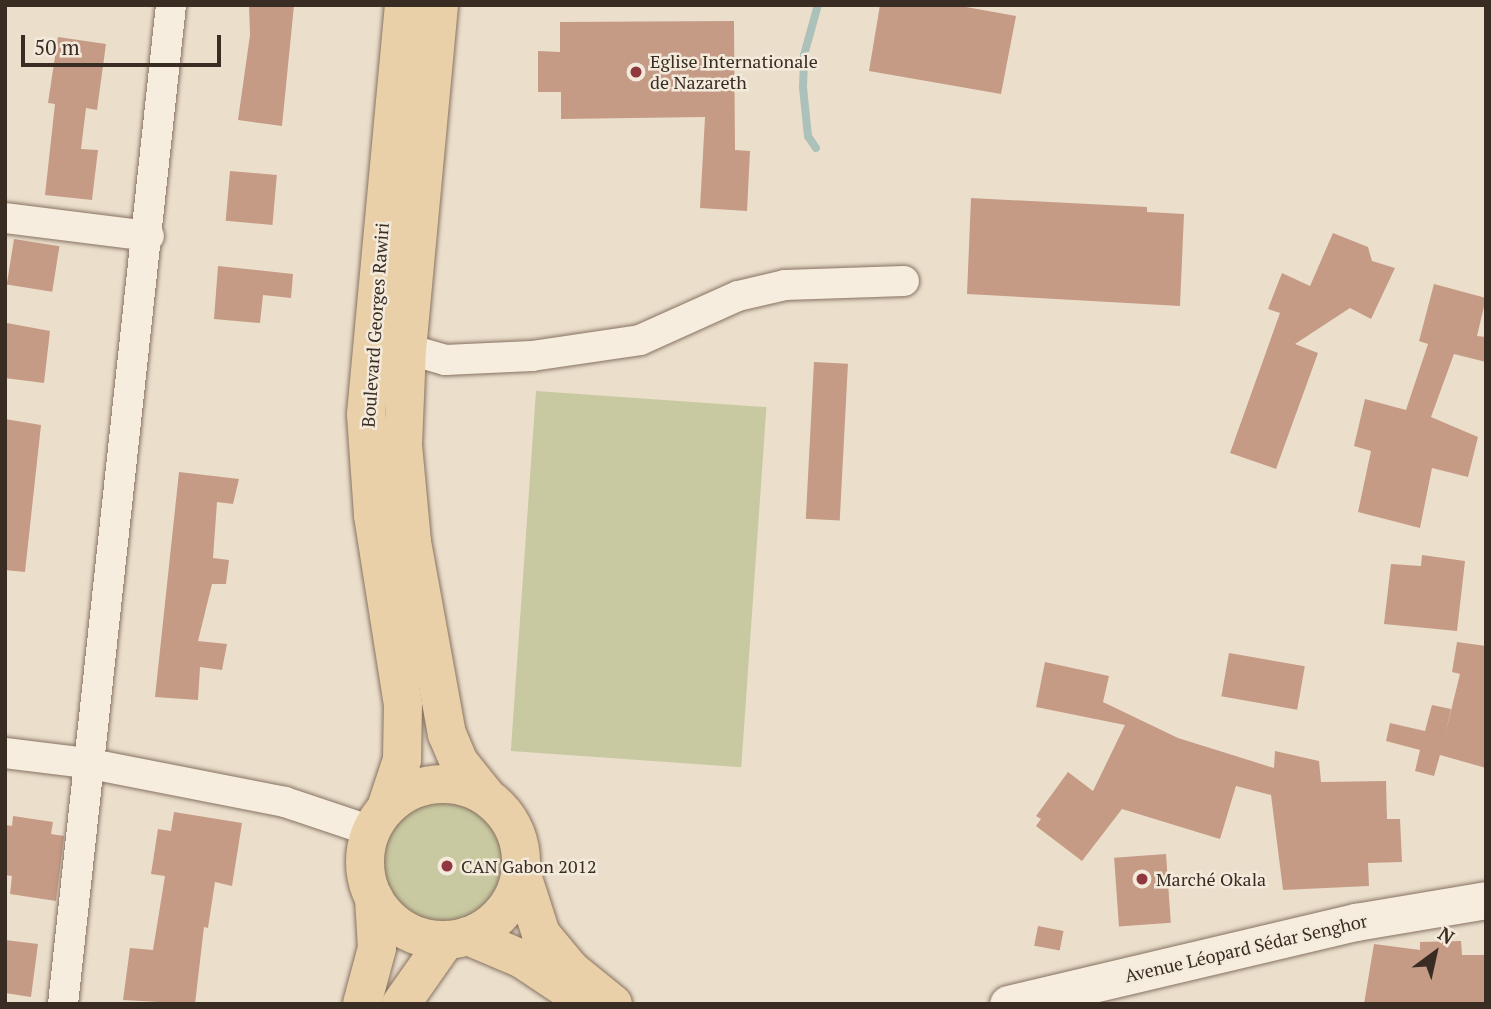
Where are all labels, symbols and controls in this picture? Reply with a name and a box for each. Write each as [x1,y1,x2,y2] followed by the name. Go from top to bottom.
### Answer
[24,21,224,65] scale bar
[34,33,80,61] text: 50 m
[650,51,818,94] place label: Eglise Internationale de Nazareth
[628,64,644,80] marker: Eglise Internationale de Nazareth
[357,222,393,428] street label: Boulevard Georges Rawiri
[461,855,597,877] place label: CAN Gabon 2012
[439,858,455,874] marker: CAN Gabon 2012
[1156,868,1266,890] place label: Marché Okala
[1134,871,1150,887] marker: Marché Okala
[1123,910,1369,986] street label: Avenue Léopard Sédar Senghor
[1400,918,1470,988] north arrow
[1434,921,1460,949] text: N

